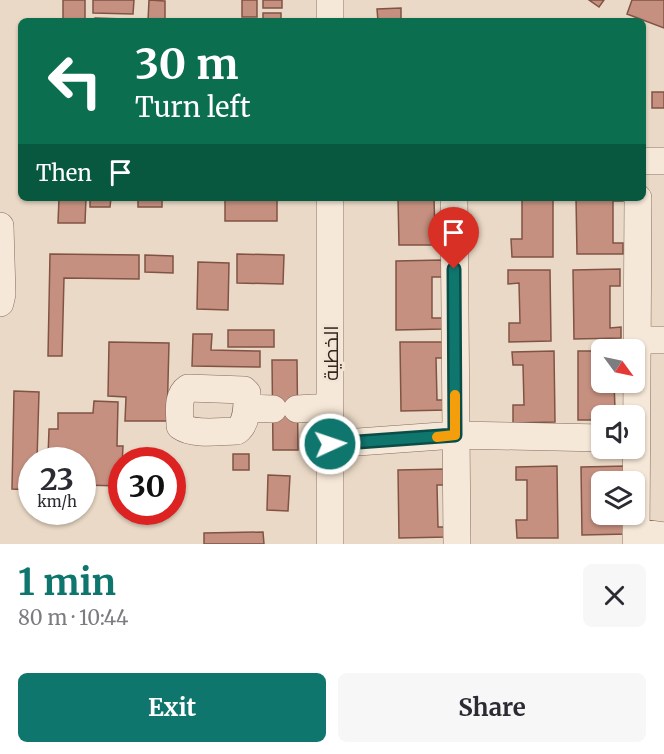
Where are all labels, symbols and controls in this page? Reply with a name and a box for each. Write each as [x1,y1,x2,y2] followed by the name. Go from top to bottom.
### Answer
[135,38,239,90] text: 30 m
[36,42,114,120] icon: left
[135,90,250,124] text: Turn left
[104,156,137,189] icon: arrive
[36,159,92,187] text: Then
[428,207,479,269] pin
[437,216,470,249] icon: arrive
[318,325,343,381] street label: الخطية
[591,339,645,393] north arrow
[591,339,645,525] map controls
[591,405,645,459] button: sound
[298,412,362,476] position arrow
[108,447,186,525] speed limit sign: 30
[40,460,74,498] text: 23
[591,471,645,525] button: layers
[37,492,77,511] text: km/h
[18,560,116,605] text: 1 min
[583,564,646,627] button: close
[18,605,128,630] text: 80 m · 10:44
[18,673,326,742] button: Exit
[338,673,646,742] button: Share

